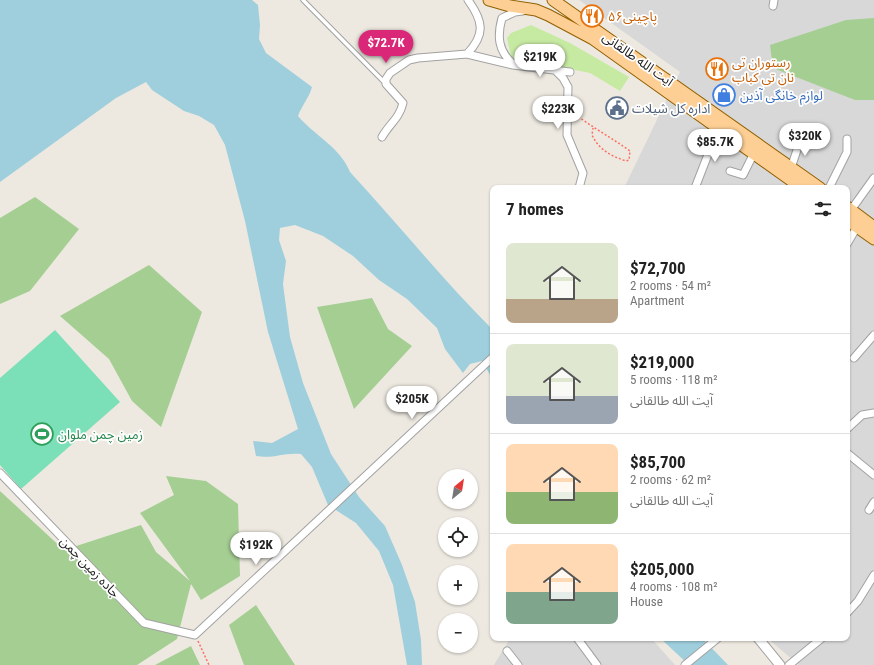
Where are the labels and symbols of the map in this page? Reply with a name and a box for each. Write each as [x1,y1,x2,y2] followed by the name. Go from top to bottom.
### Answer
[579,3,605,29] restaurant icon: پاچینی۵۶
[608,9,657,26] place label: پاچینی۵۶
[599,29,677,90] street label: آیت الله طالقانی
[353,30,419,64] pin: $72.7K
[512,44,568,78] pin: $219K
[732,55,794,86] place label: رستوران تی نان تی کباب
[704,56,730,82] restaurant icon: رستوران تی نان تی کباب
[711,82,737,108] shop icon: لوازم خانگی آذین
[740,88,823,105] place label: لوازم خانگی آذین
[604,95,630,121] public building icon: اداره کل شیلات
[530,96,586,130] pin: $223K
[632,101,710,117] place label: اداره کل شیلات
[777,123,833,157] pin: $320K
[682,129,748,163] pin: $85.7K
[384,386,440,420] pin: $205K
[29,421,55,447] sports icon: زمین چمن ملوان
[58,427,143,444] place label: زمین چمن ملوان
[438,469,478,509] north arrow
[228,532,284,566] pin: $192K
[56,533,123,602] street label: جاده زمین چمن

